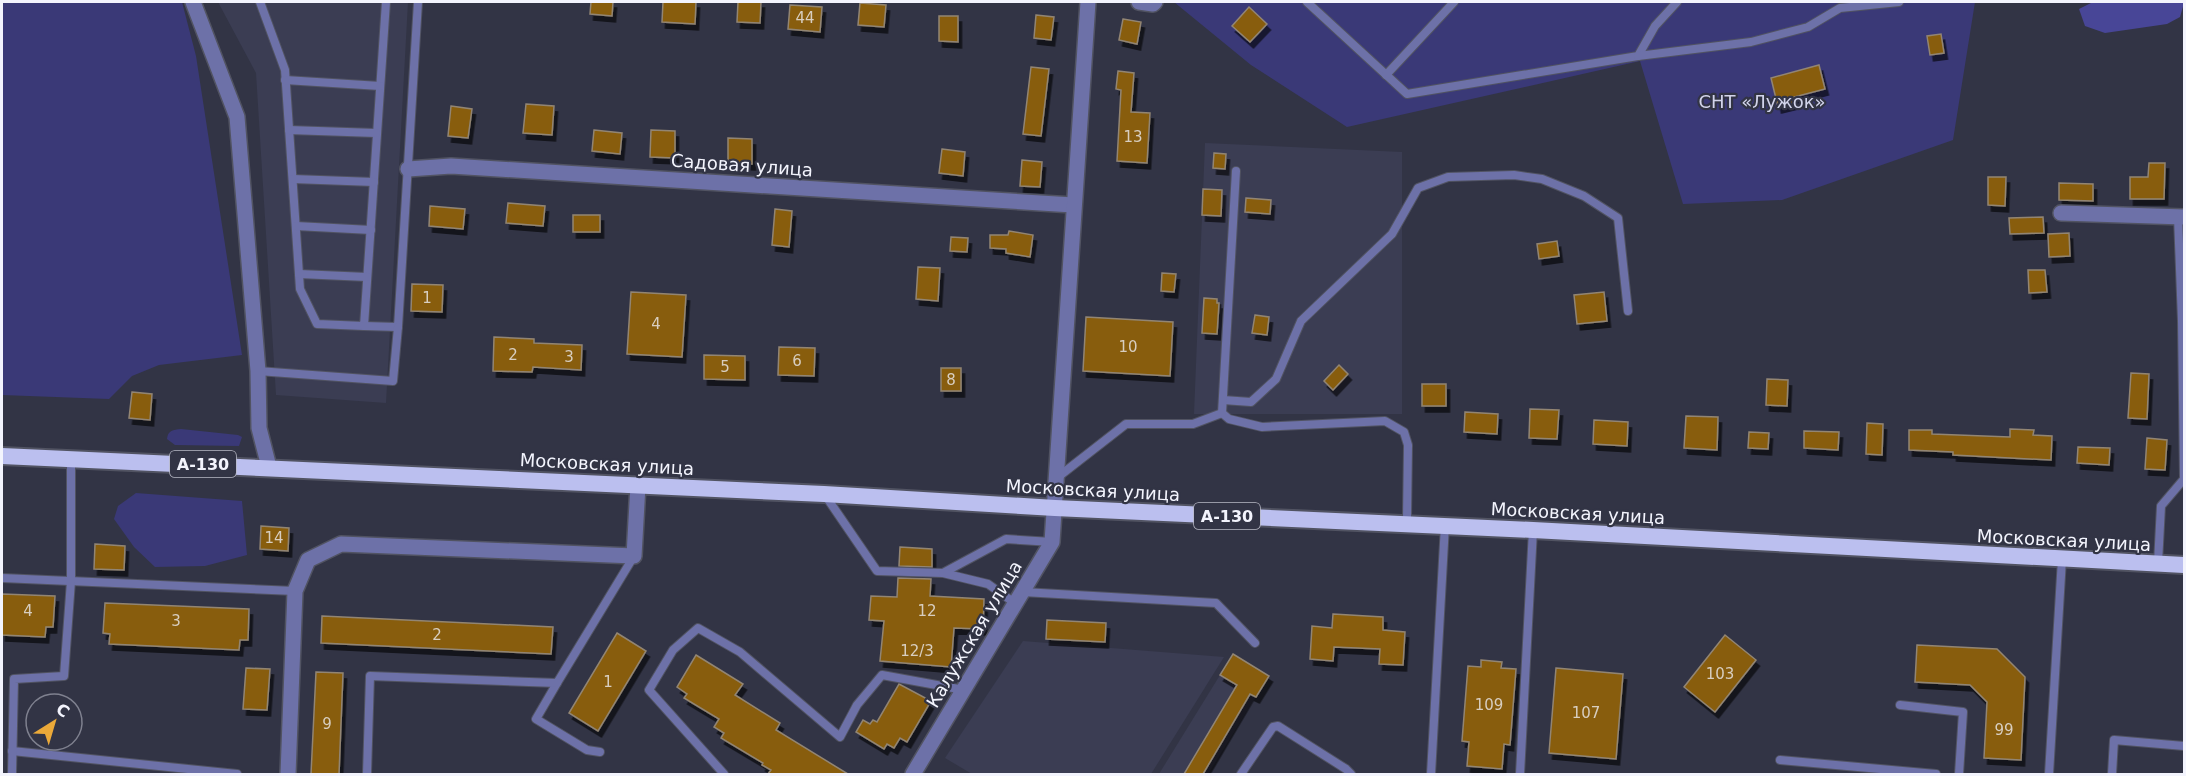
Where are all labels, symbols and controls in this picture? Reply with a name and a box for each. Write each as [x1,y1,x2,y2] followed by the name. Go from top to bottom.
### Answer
[795,9,815,27] house number: 44
[1698,91,1826,112] park label: СНТ «Лужок»
[1123,128,1143,146] house number: 13
[670,150,814,180] street label: Садовая улица
[422,289,432,307] house number: 1
[651,315,661,333] house number: 4
[1118,338,1138,356] house number: 10
[508,346,518,364] house number: 2
[564,348,574,366] house number: 3
[792,352,802,370] house number: 6
[720,358,730,376] house number: 5
[946,371,956,389] house number: 8
[519,449,695,479] street label: Московская улица
[170,451,236,477] road number: А-130
[1005,475,1181,505] street label: Московская улица
[1490,498,1666,528] street label: Московская улица
[1194,503,1260,529] road number: А-130
[1976,525,2152,555] street label: Московская улица
[264,529,284,547] house number: 14
[922,557,1026,711] street label: Калужская улица
[23,602,33,620] house number: 4
[917,602,937,620] house number: 12
[171,612,181,630] house number: 3
[432,626,442,644] house number: 2
[900,642,934,660] house number: 12/3
[1706,665,1734,683] house number: 103
[603,673,613,691] house number: 1
[24,692,84,752] north arrow
[1475,696,1503,714] house number: 109
[52,699,73,722] text: С
[1572,704,1600,722] house number: 107
[322,715,332,733] house number: 9
[1994,721,2014,739] house number: 99

